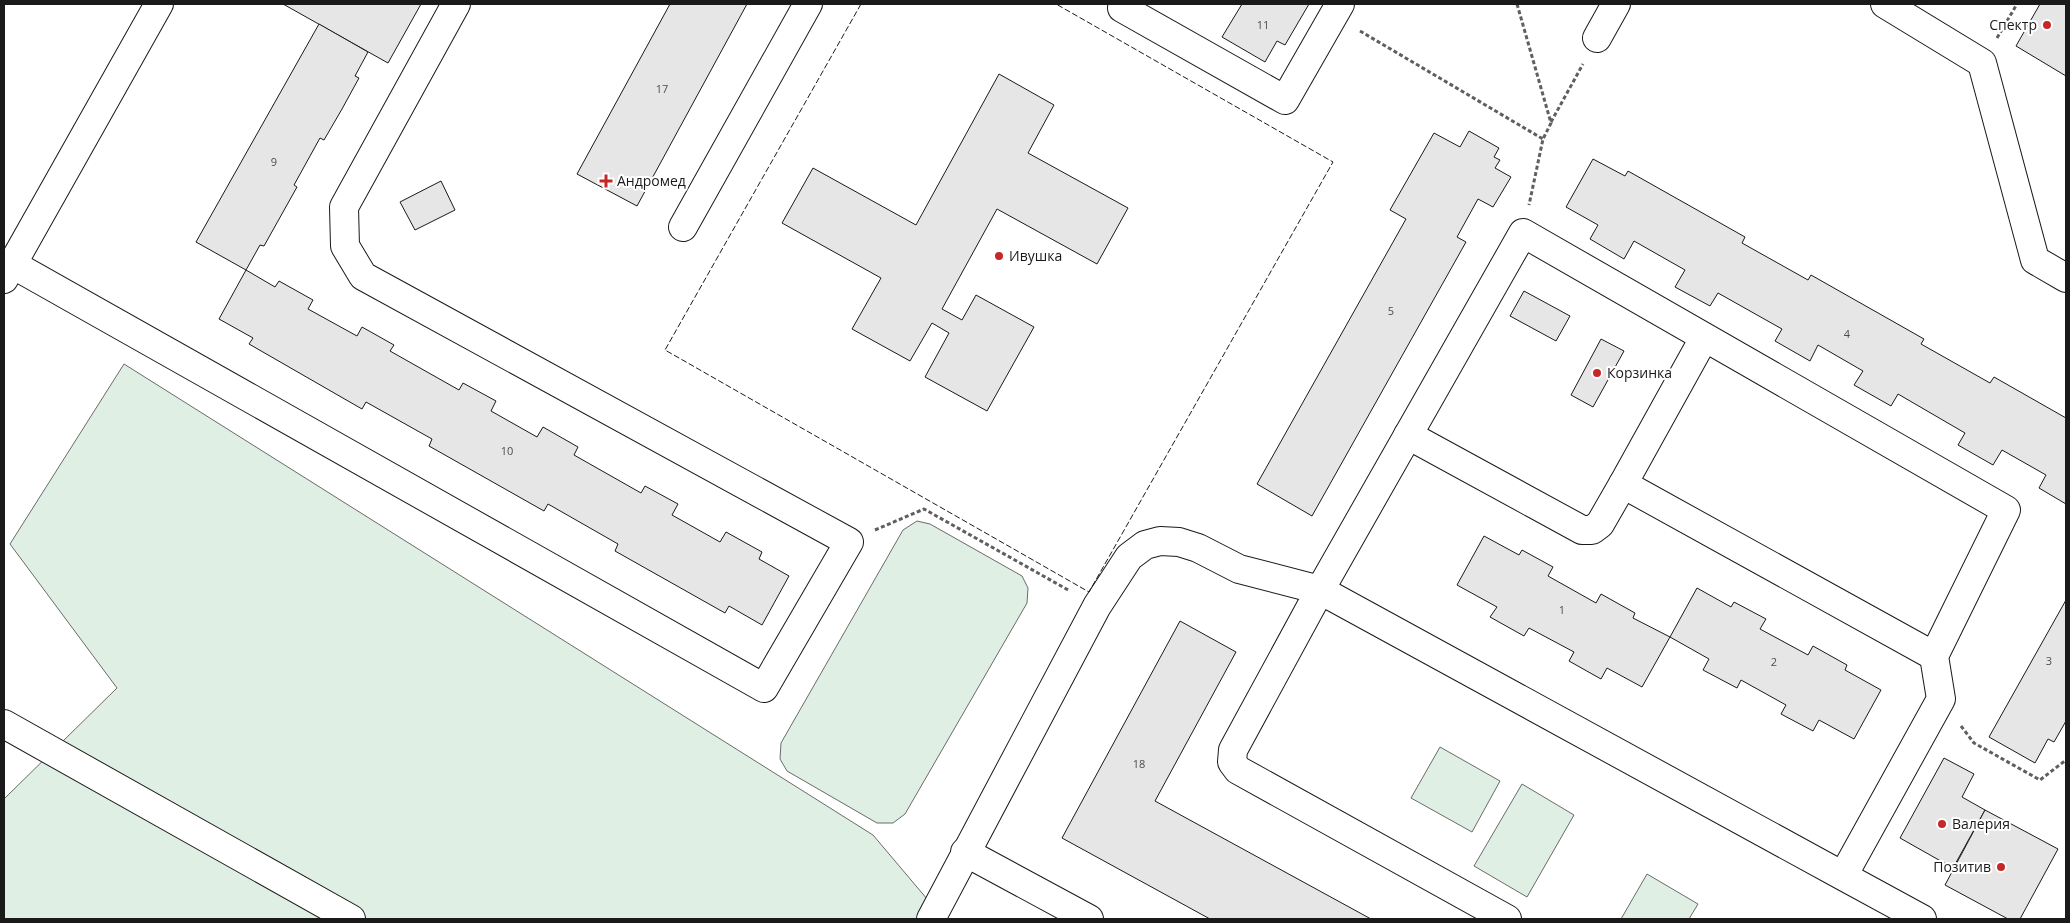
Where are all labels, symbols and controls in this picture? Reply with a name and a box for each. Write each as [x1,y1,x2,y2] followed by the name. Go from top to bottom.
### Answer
[1989,15,2037,34] place label: Спектр
[1257,17,1269,32] house number: 11
[2041,19,2053,31] marker: Спектр
[656,81,668,96] house number: 17
[271,154,277,169] house number: 9
[617,171,686,190] place label: Андромед
[599,174,613,188] marker: Андромед
[1009,246,1062,265] place label: Ивушка
[993,250,1005,262] marker: Ивушка
[1388,303,1394,318] house number: 5
[1844,326,1851,341] house number: 4
[1607,363,1672,382] place label: Корзинка
[1591,367,1603,379] marker: Корзинка
[501,443,513,458] house number: 10
[1559,602,1565,617] house number: 1
[2046,653,2052,668] house number: 3
[1771,654,1777,669] house number: 2
[1133,756,1145,771] house number: 18
[1952,814,2010,833] place label: Валерия
[1936,818,1948,830] marker: Валерия
[1933,857,1991,876] place label: Позитив
[1995,861,2007,873] marker: Позитив

